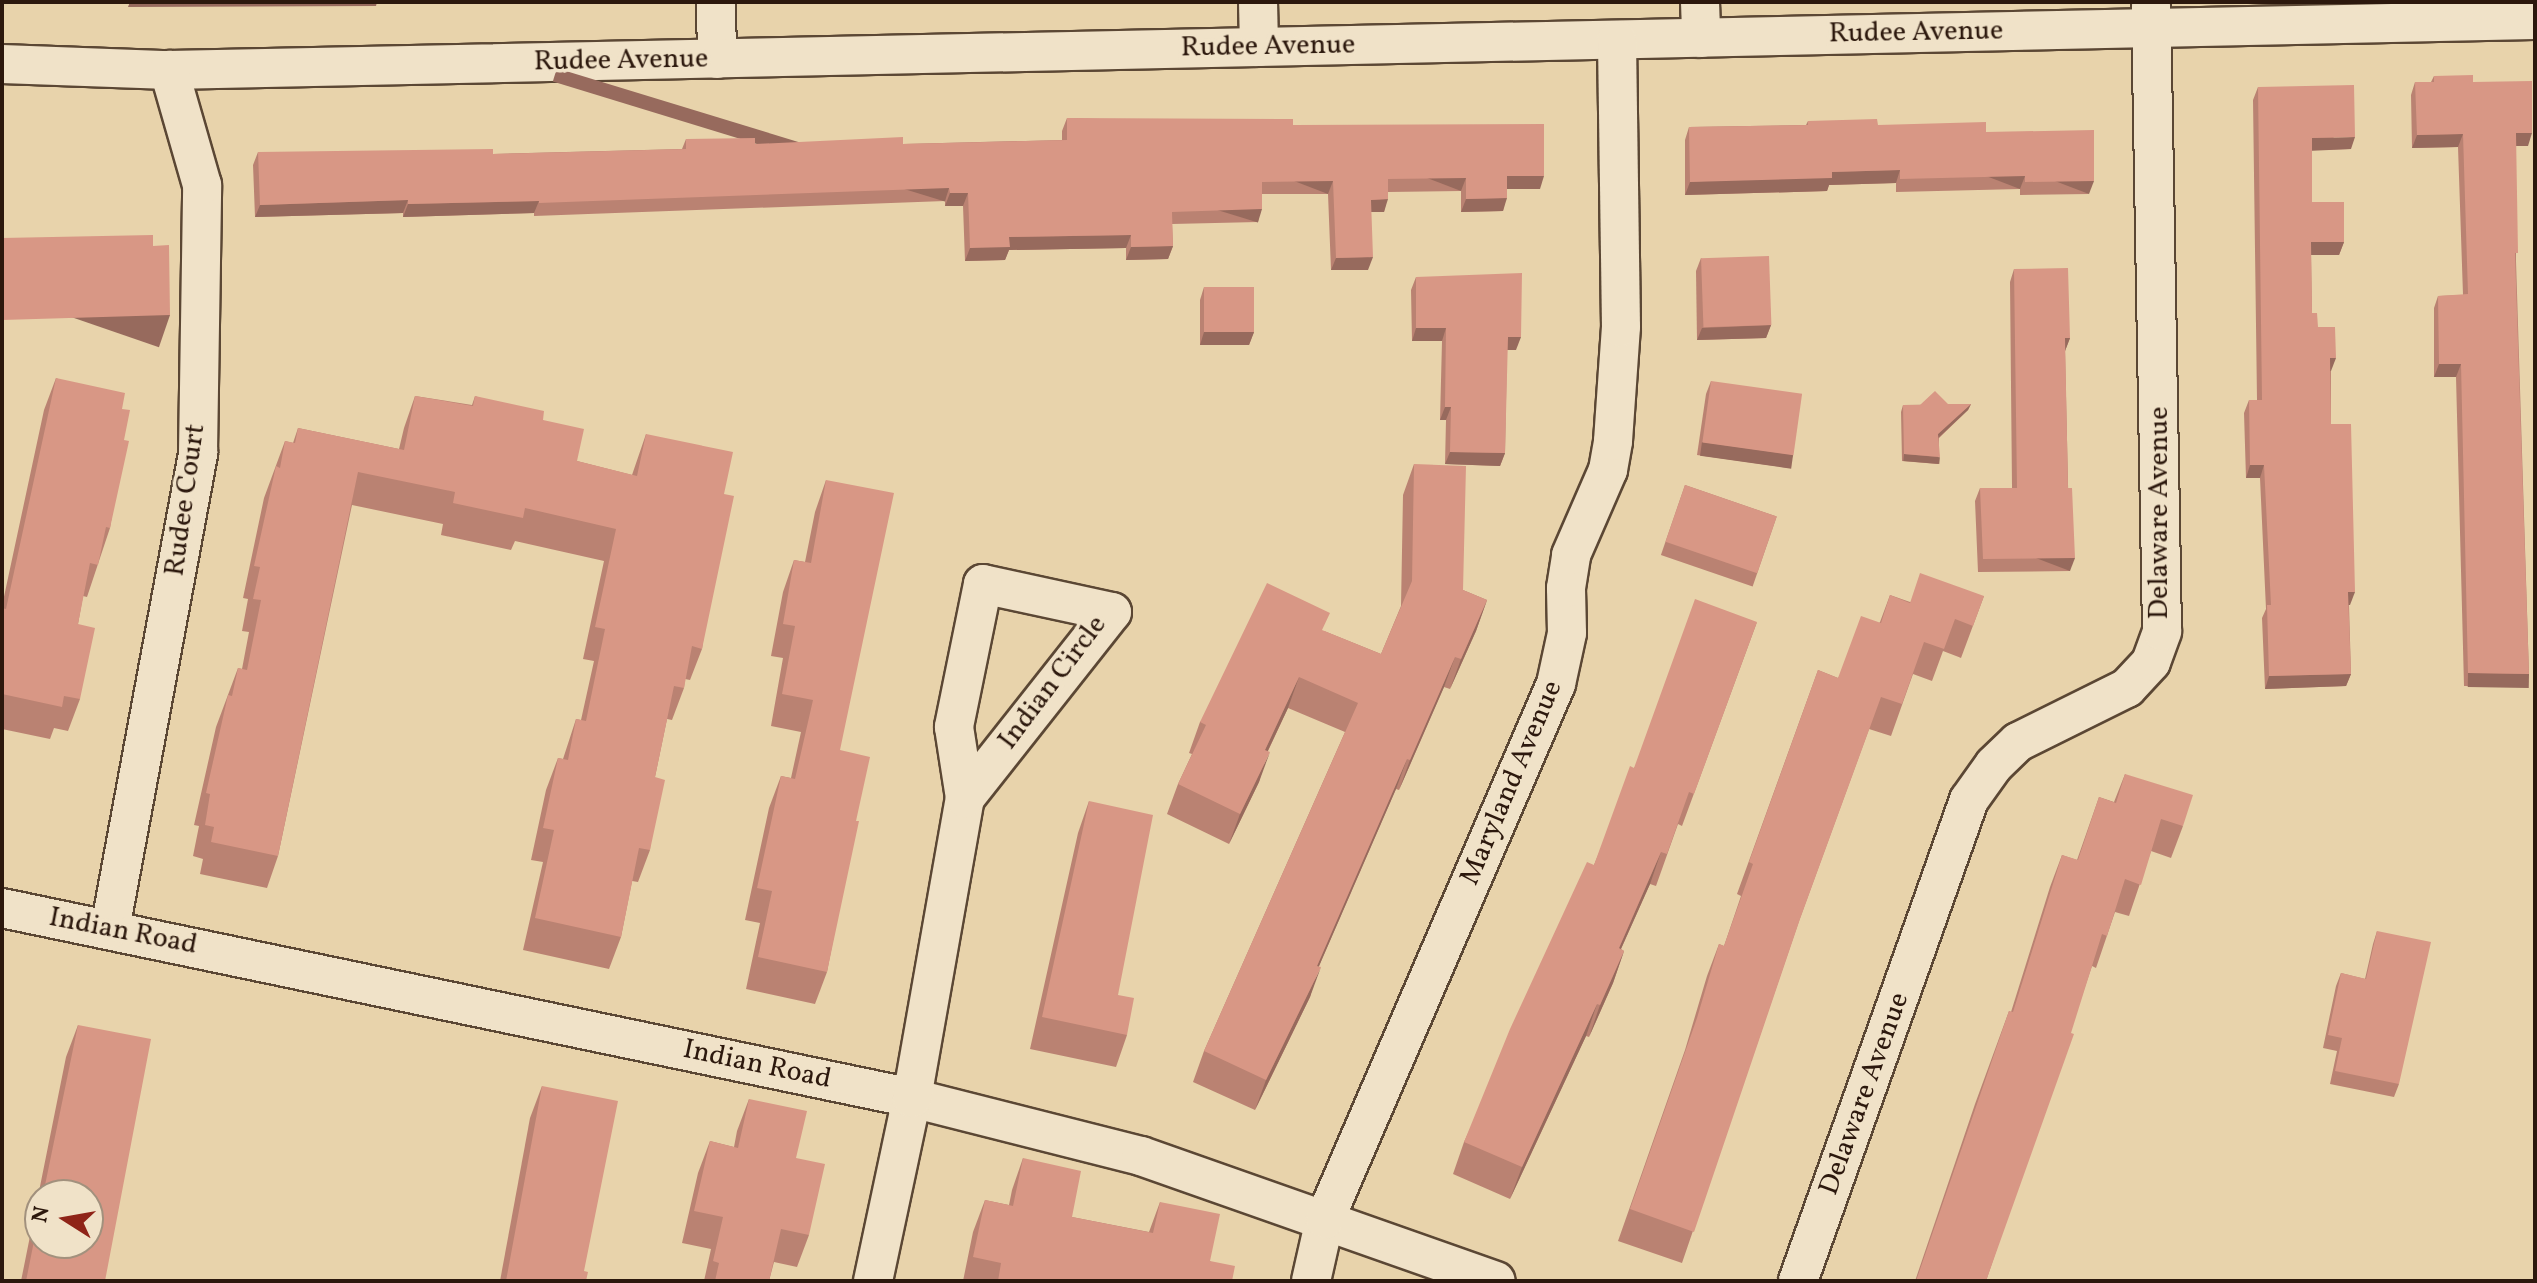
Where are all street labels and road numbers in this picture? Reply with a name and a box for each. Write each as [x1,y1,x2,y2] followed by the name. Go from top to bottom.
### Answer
[1828,15,2004,51] street label: Rudee Avenue
[1180,29,1356,65] street label: Rudee Avenue
[533,43,709,79] street label: Rudee Avenue
[2143,407,2177,619] street label: Delaware Avenue
[159,422,213,578] street label: Rudee Court
[992,609,1114,757] street label: Indian Circle
[1454,676,1570,890] street label: Maryland Avenue
[46,901,200,963] street label: Indian Road
[1813,988,1917,1200] street label: Delaware Avenue
[680,1033,834,1097] street label: Indian Road

